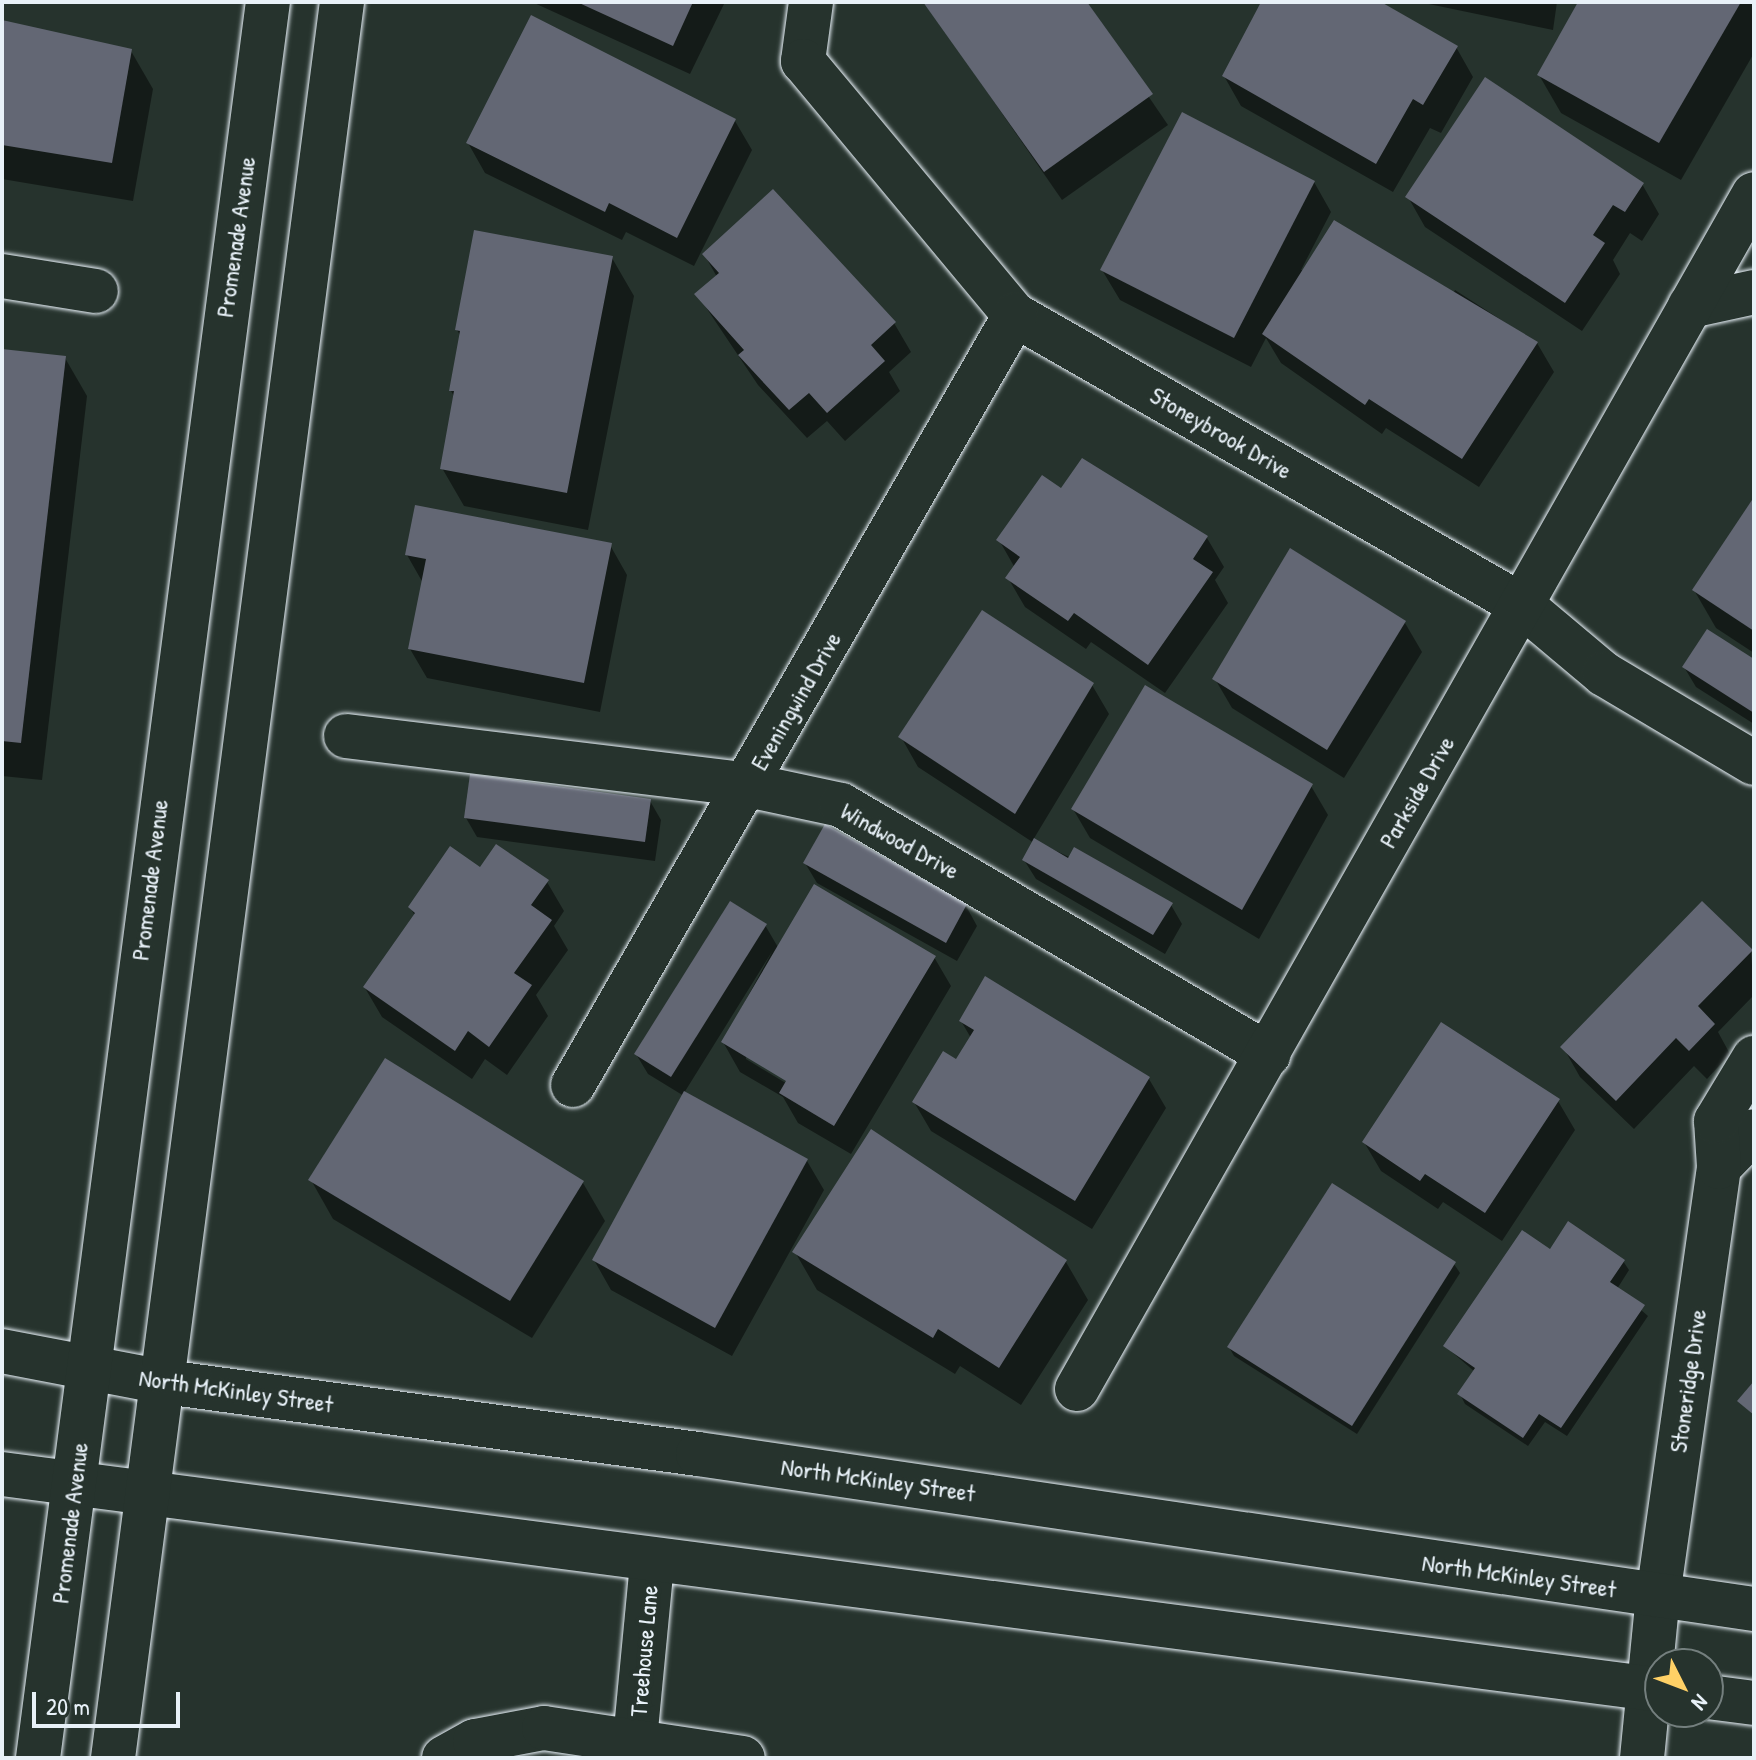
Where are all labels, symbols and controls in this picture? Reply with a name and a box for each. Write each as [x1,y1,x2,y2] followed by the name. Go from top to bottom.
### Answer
[210,155,262,319] street label: Promenade Avenue
[1145,381,1297,485] street label: Stoneybrook Drive
[745,627,847,775] street label: Eveningwind Drive
[1373,731,1461,853] street label: Parkside Drive
[836,797,964,885] street label: Windwood Drive
[126,798,174,962] street label: Promenade Avenue
[1664,1308,1712,1454] street label: Stoneridge Drive
[137,1363,335,1419] street label: North McKinley Street
[46,1441,94,1605] street label: Promenade Avenue
[779,1452,977,1508] street label: North McKinley Street
[1420,1548,1618,1604] street label: North McKinley Street
[624,1584,664,1718] street label: Treehouse Lane
[1644,1648,1724,1728] north arrow
[36,1676,184,1726] scale bar
[1685,1688,1715,1717] text: N
[46,1690,90,1722] text: 20 m

